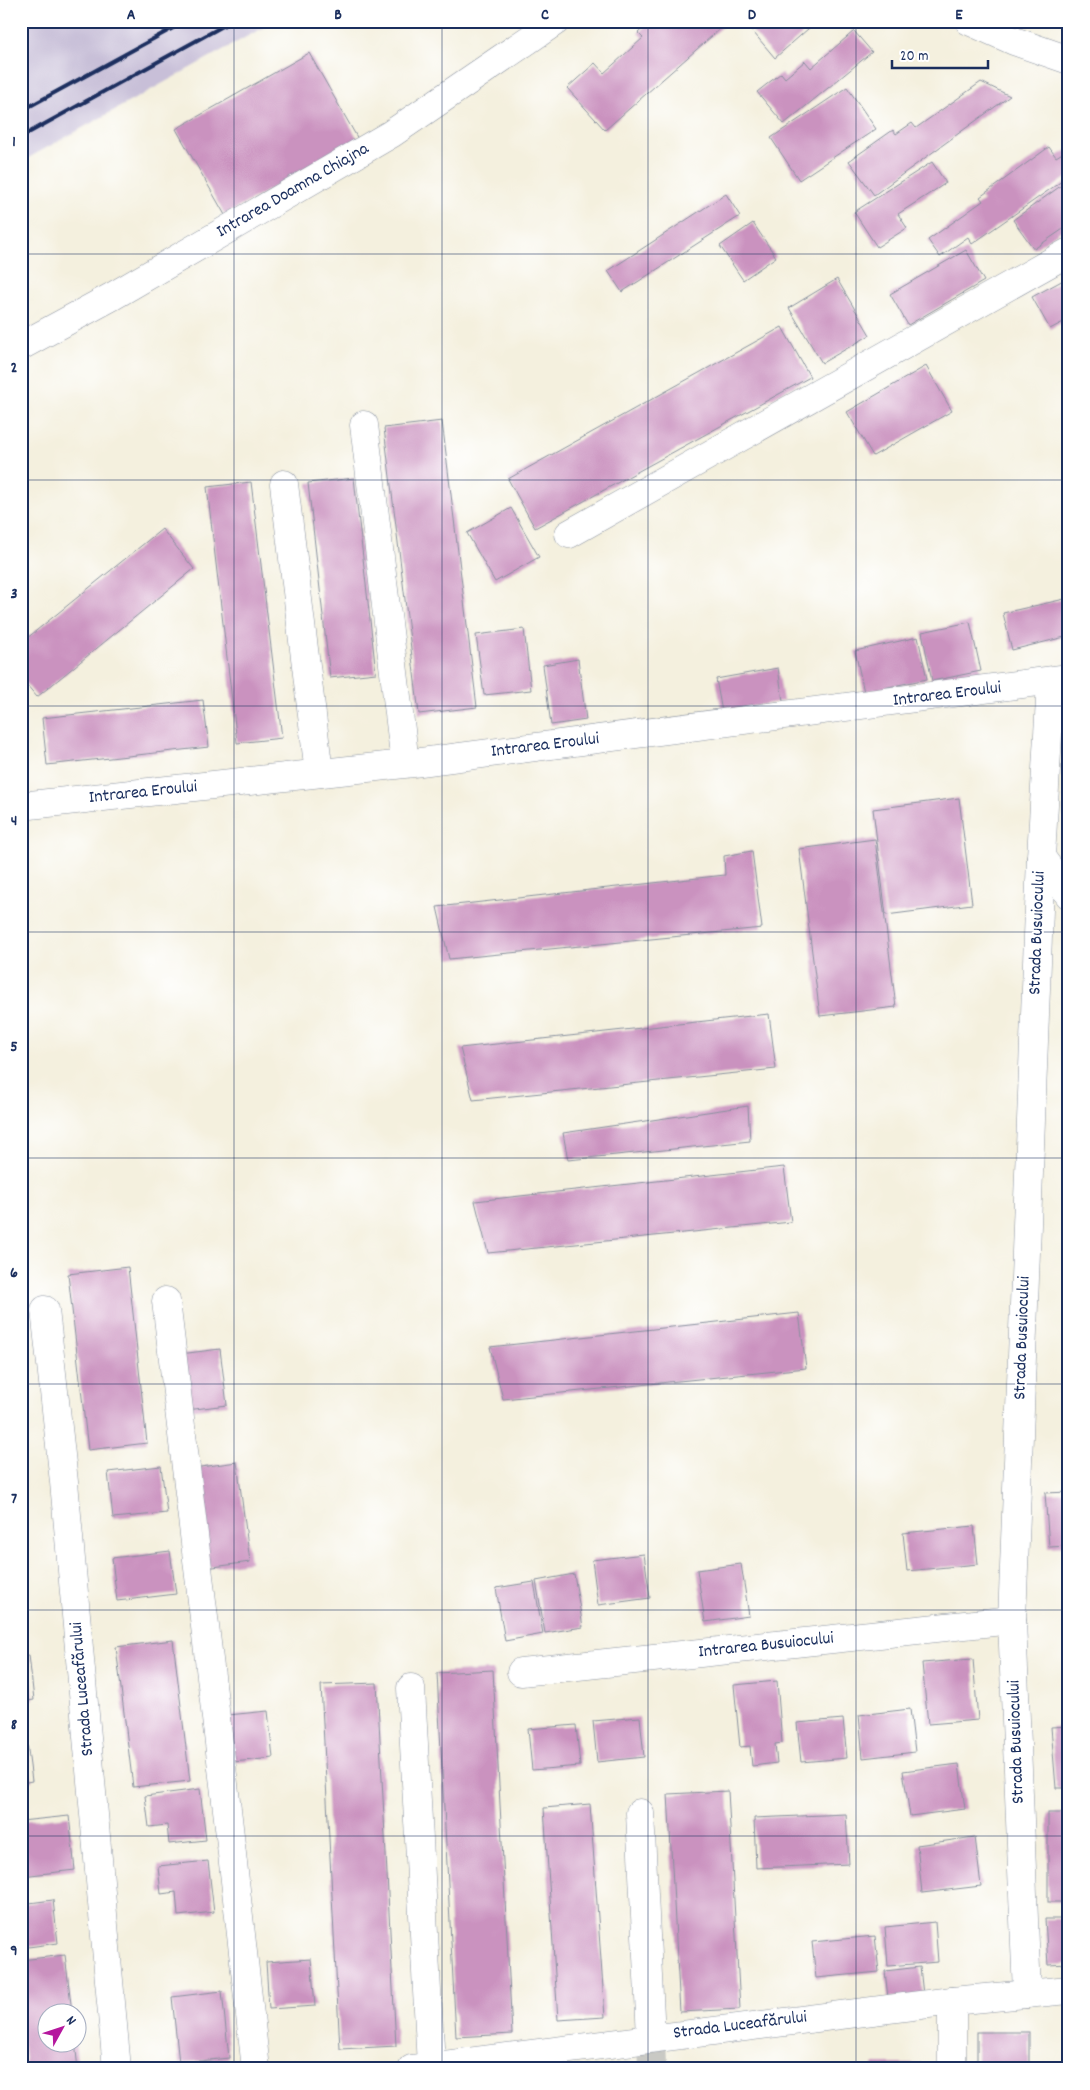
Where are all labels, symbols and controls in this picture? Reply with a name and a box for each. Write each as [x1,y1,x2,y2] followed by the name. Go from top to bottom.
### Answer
[127,4,136,27] text: A
[334,4,342,27] text: B
[541,4,549,27] text: C
[748,4,757,27] text: D
[955,4,963,27] text: E
[892,38,989,70] scale bar
[900,46,928,68] text: 20 m
[12,131,16,154] text: 1
[212,137,374,245] street label: Intrarea Doamna Chiajna
[11,357,18,380] text: 2
[10,583,18,606] text: 3
[891,676,1003,714] street label: Intrarea Eroului
[489,727,601,765] street label: Intrarea Eroului
[88,775,198,811] street label: Intrarea Eroului
[11,810,17,833] text: 4
[1023,871,1053,995] street label: Strada Busuiocului
[10,1036,18,1059] text: 5
[10,1262,18,1285] text: 6
[1008,1276,1038,1400] street label: Strada Busuiocului
[11,1488,17,1511] text: 7
[65,1621,101,1757] street label: Strada Luceafărului
[697,1626,835,1666] street label: Intrarea Busuiocului
[1002,1680,1032,1804] street label: Strada Busuiocului
[11,1714,18,1737] text: 8
[10,1940,18,1963] text: 9
[38,2002,88,2052] north arrow
[672,2005,808,2047] street label: Strada Luceafărului
[61,2012,80,2030] text: N

